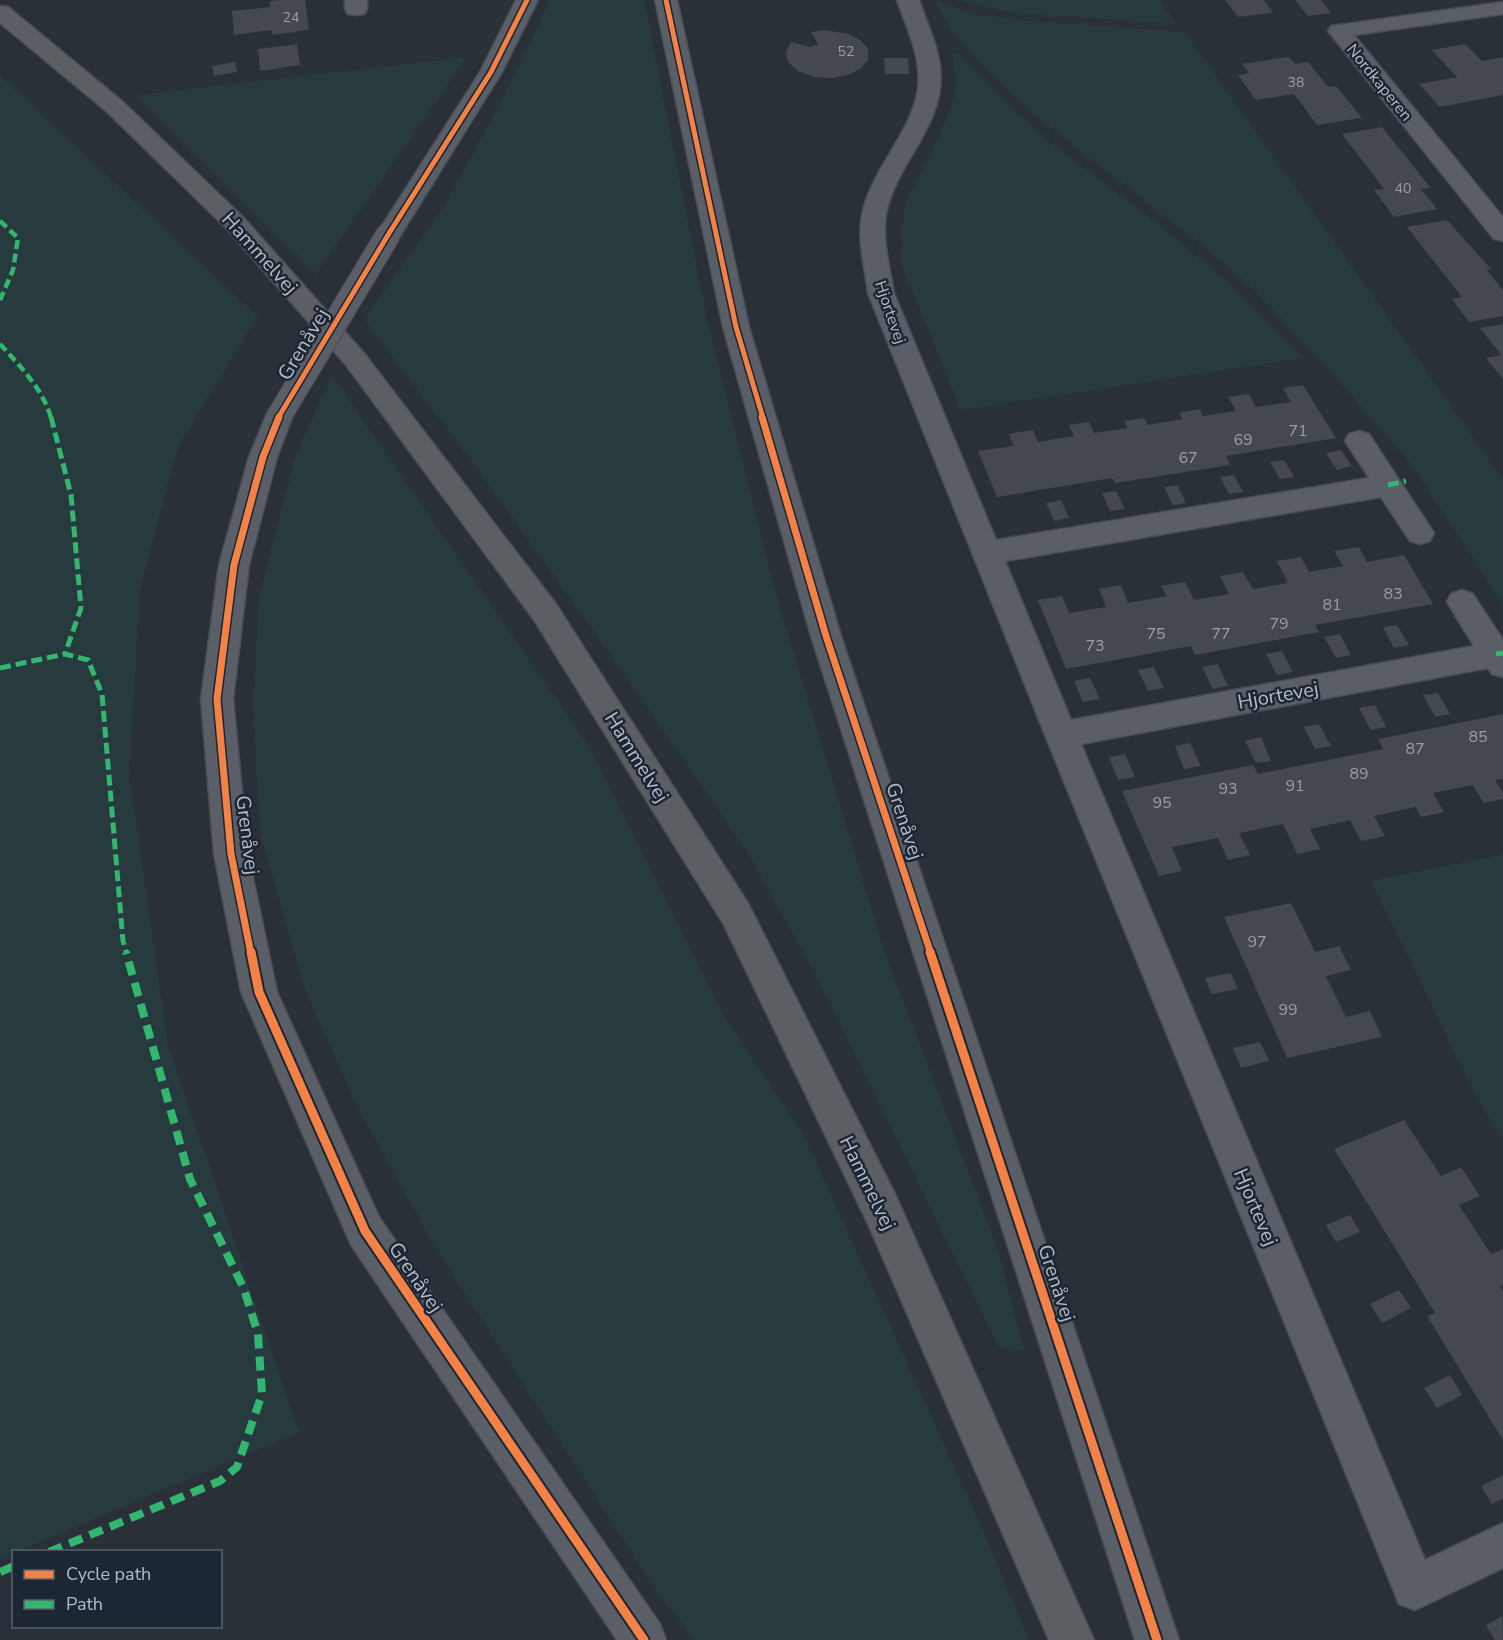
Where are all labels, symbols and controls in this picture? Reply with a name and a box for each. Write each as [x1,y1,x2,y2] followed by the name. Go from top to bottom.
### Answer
[283,8,299,27] house number: 24
[1341,40,1417,126] street label: Nordkaperen
[838,42,854,61] house number: 52
[1288,73,1304,92] house number: 38
[1395,179,1411,198] house number: 40
[216,206,304,300] street label: Hammelvej
[869,278,911,347] street label: Hjortevej
[271,303,335,385] street label: Grenåvej
[1288,420,1308,442] house number: 71
[1233,429,1253,451] house number: 69
[1178,447,1198,469] house number: 67
[1383,583,1403,605] house number: 83
[1322,594,1342,616] house number: 81
[1269,613,1289,635] house number: 79
[1146,623,1166,645] house number: 75
[1211,623,1231,645] house number: 77
[1085,635,1105,657] house number: 73
[1236,675,1321,716] street label: Hjortevej
[598,707,675,808] street label: Hammelvej
[1468,726,1488,748] house number: 85
[1405,738,1425,760] house number: 87
[1349,763,1369,785] house number: 89
[1285,775,1305,797] house number: 91
[1218,778,1238,800] house number: 93
[879,779,930,863] street label: Grenåvej
[1152,792,1172,814] house number: 95
[229,794,266,876] street label: Grenåvej
[1247,931,1267,953] house number: 97
[1278,999,1298,1021] house number: 99
[833,1132,902,1235] street label: Hammelvej
[1227,1164,1284,1250] street label: Hjortevej
[382,1237,449,1318] street label: Grenåvej
[1031,1241,1082,1325] street label: Grenåvej
[12,1550,222,1628] legend
[66,1562,151,1586] text: Cycle path
[66,1592,103,1616] text: Path

